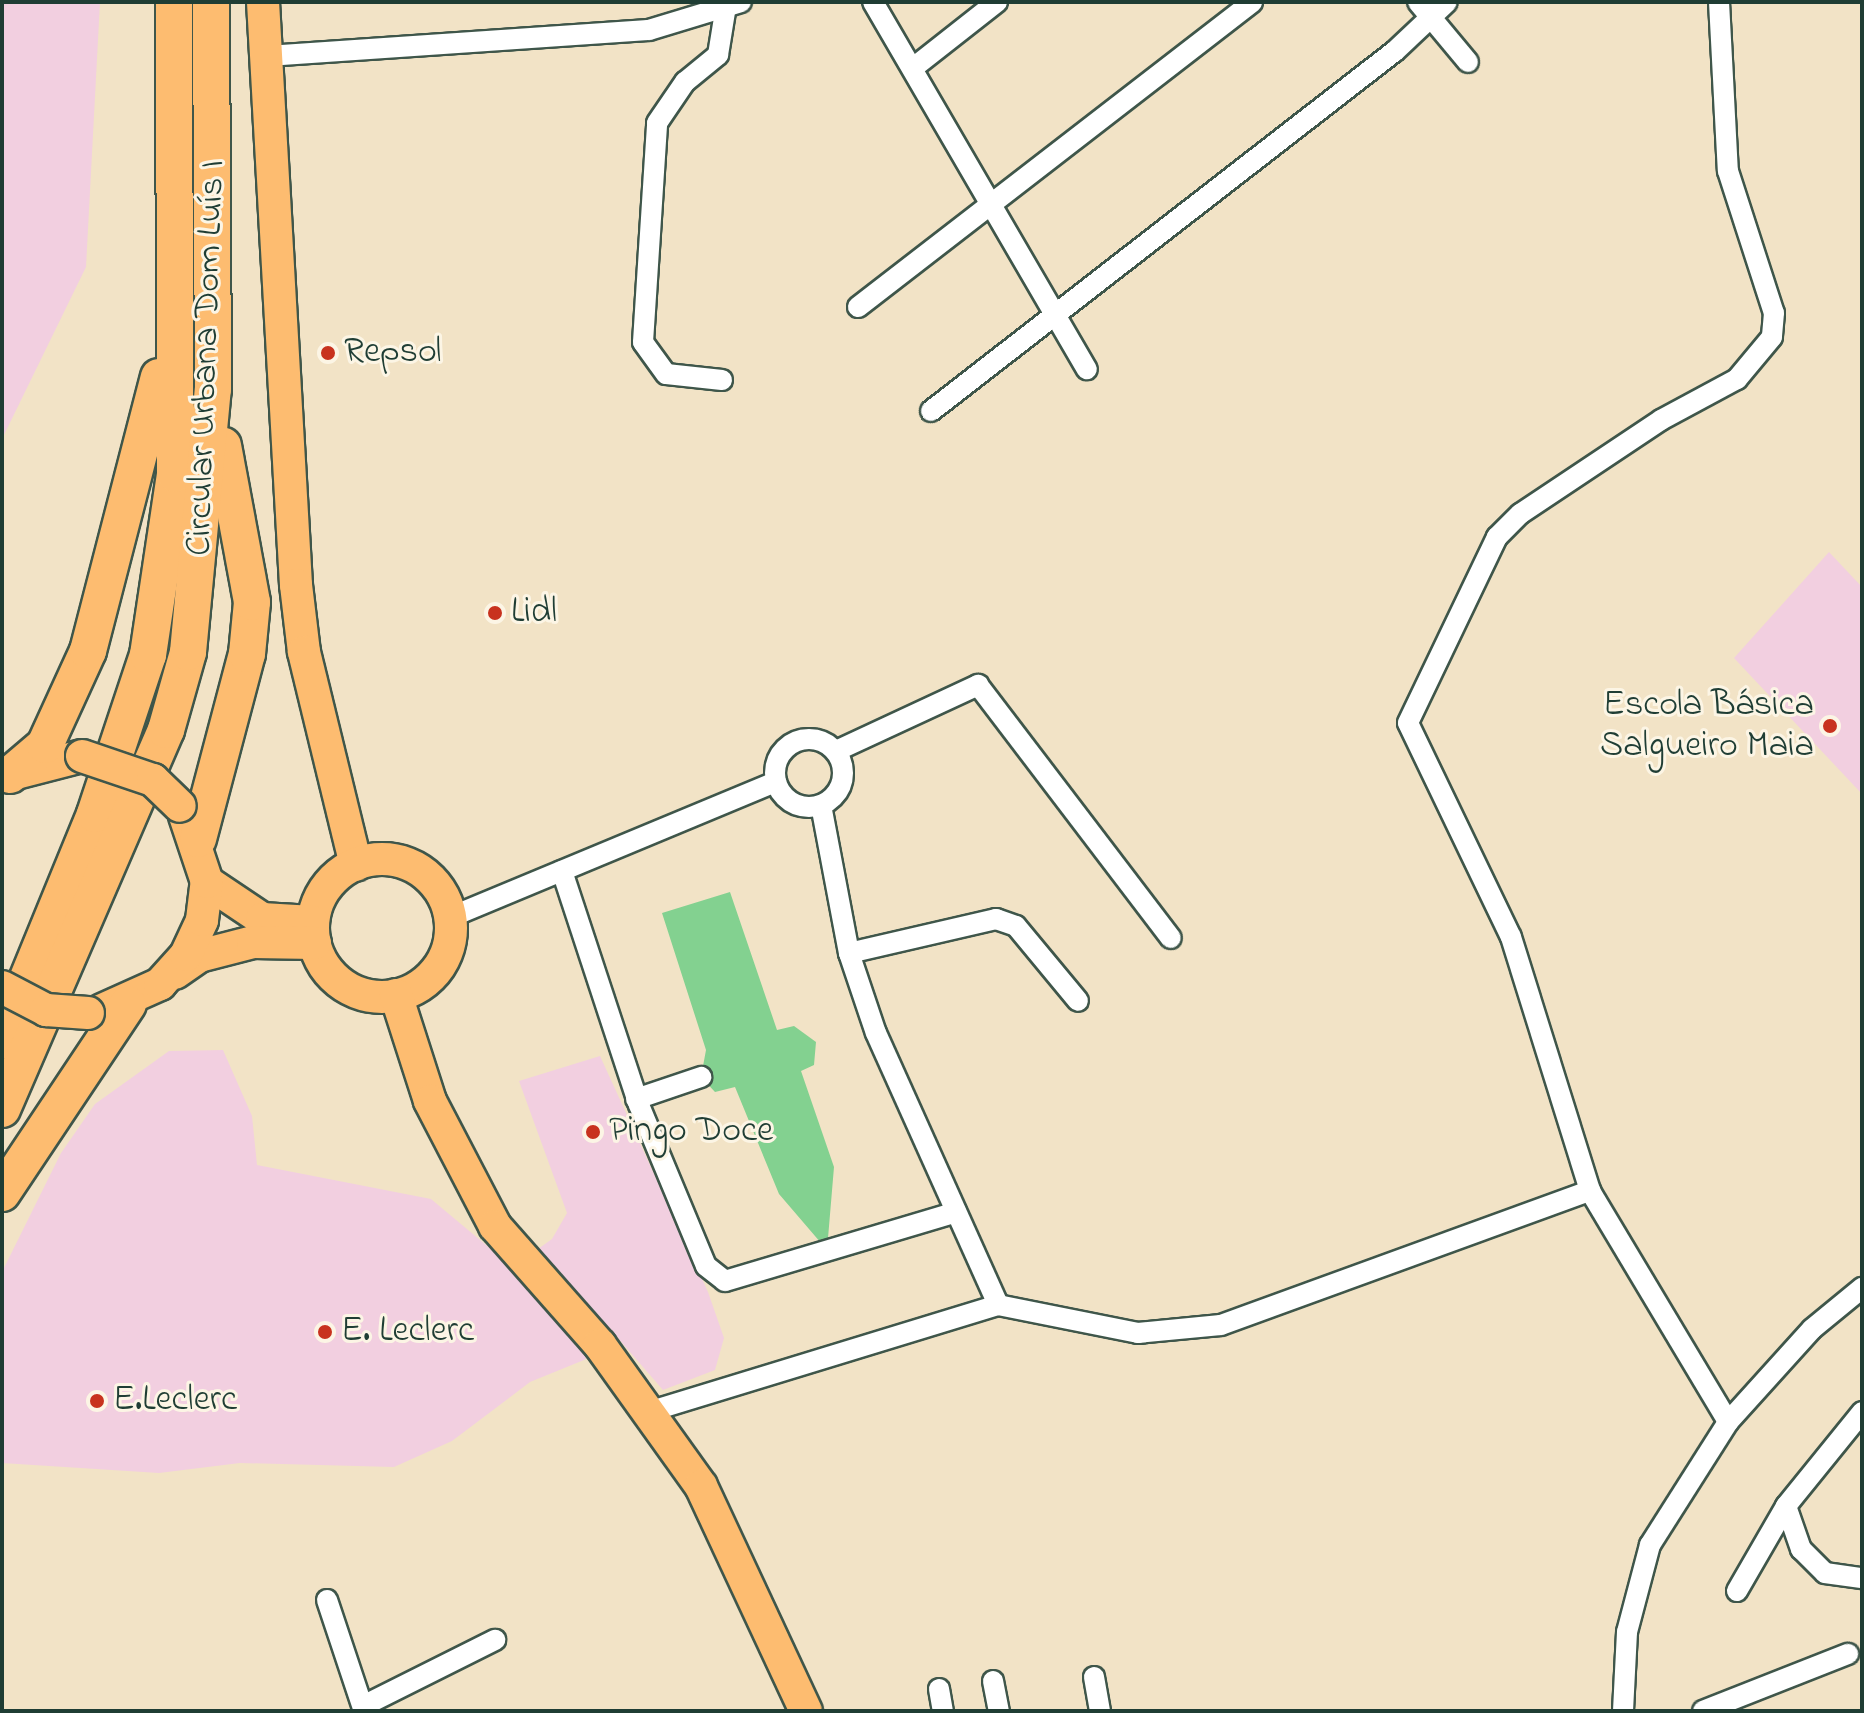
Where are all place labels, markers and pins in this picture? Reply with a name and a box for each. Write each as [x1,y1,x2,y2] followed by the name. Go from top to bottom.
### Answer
[344,331,442,375] place label: Repsol
[319,344,337,362] marker: Repsol
[511,591,557,635] place label: Lidl
[486,604,504,622] marker: Lidl
[1600,683,1814,768] place label: Escola Básica Salgueiro Maia
[1821,717,1839,735] marker: Escola Básica Salgueiro Maia
[609,1110,773,1154] place label: Pingo Doce
[584,1123,602,1141] marker: Pingo Doce
[341,1310,474,1354] place label: E. Leclerc
[316,1323,334,1341] marker: E. Leclerc
[113,1379,237,1423] place label: E.Leclerc
[88,1392,106,1410] marker: E.Leclerc

